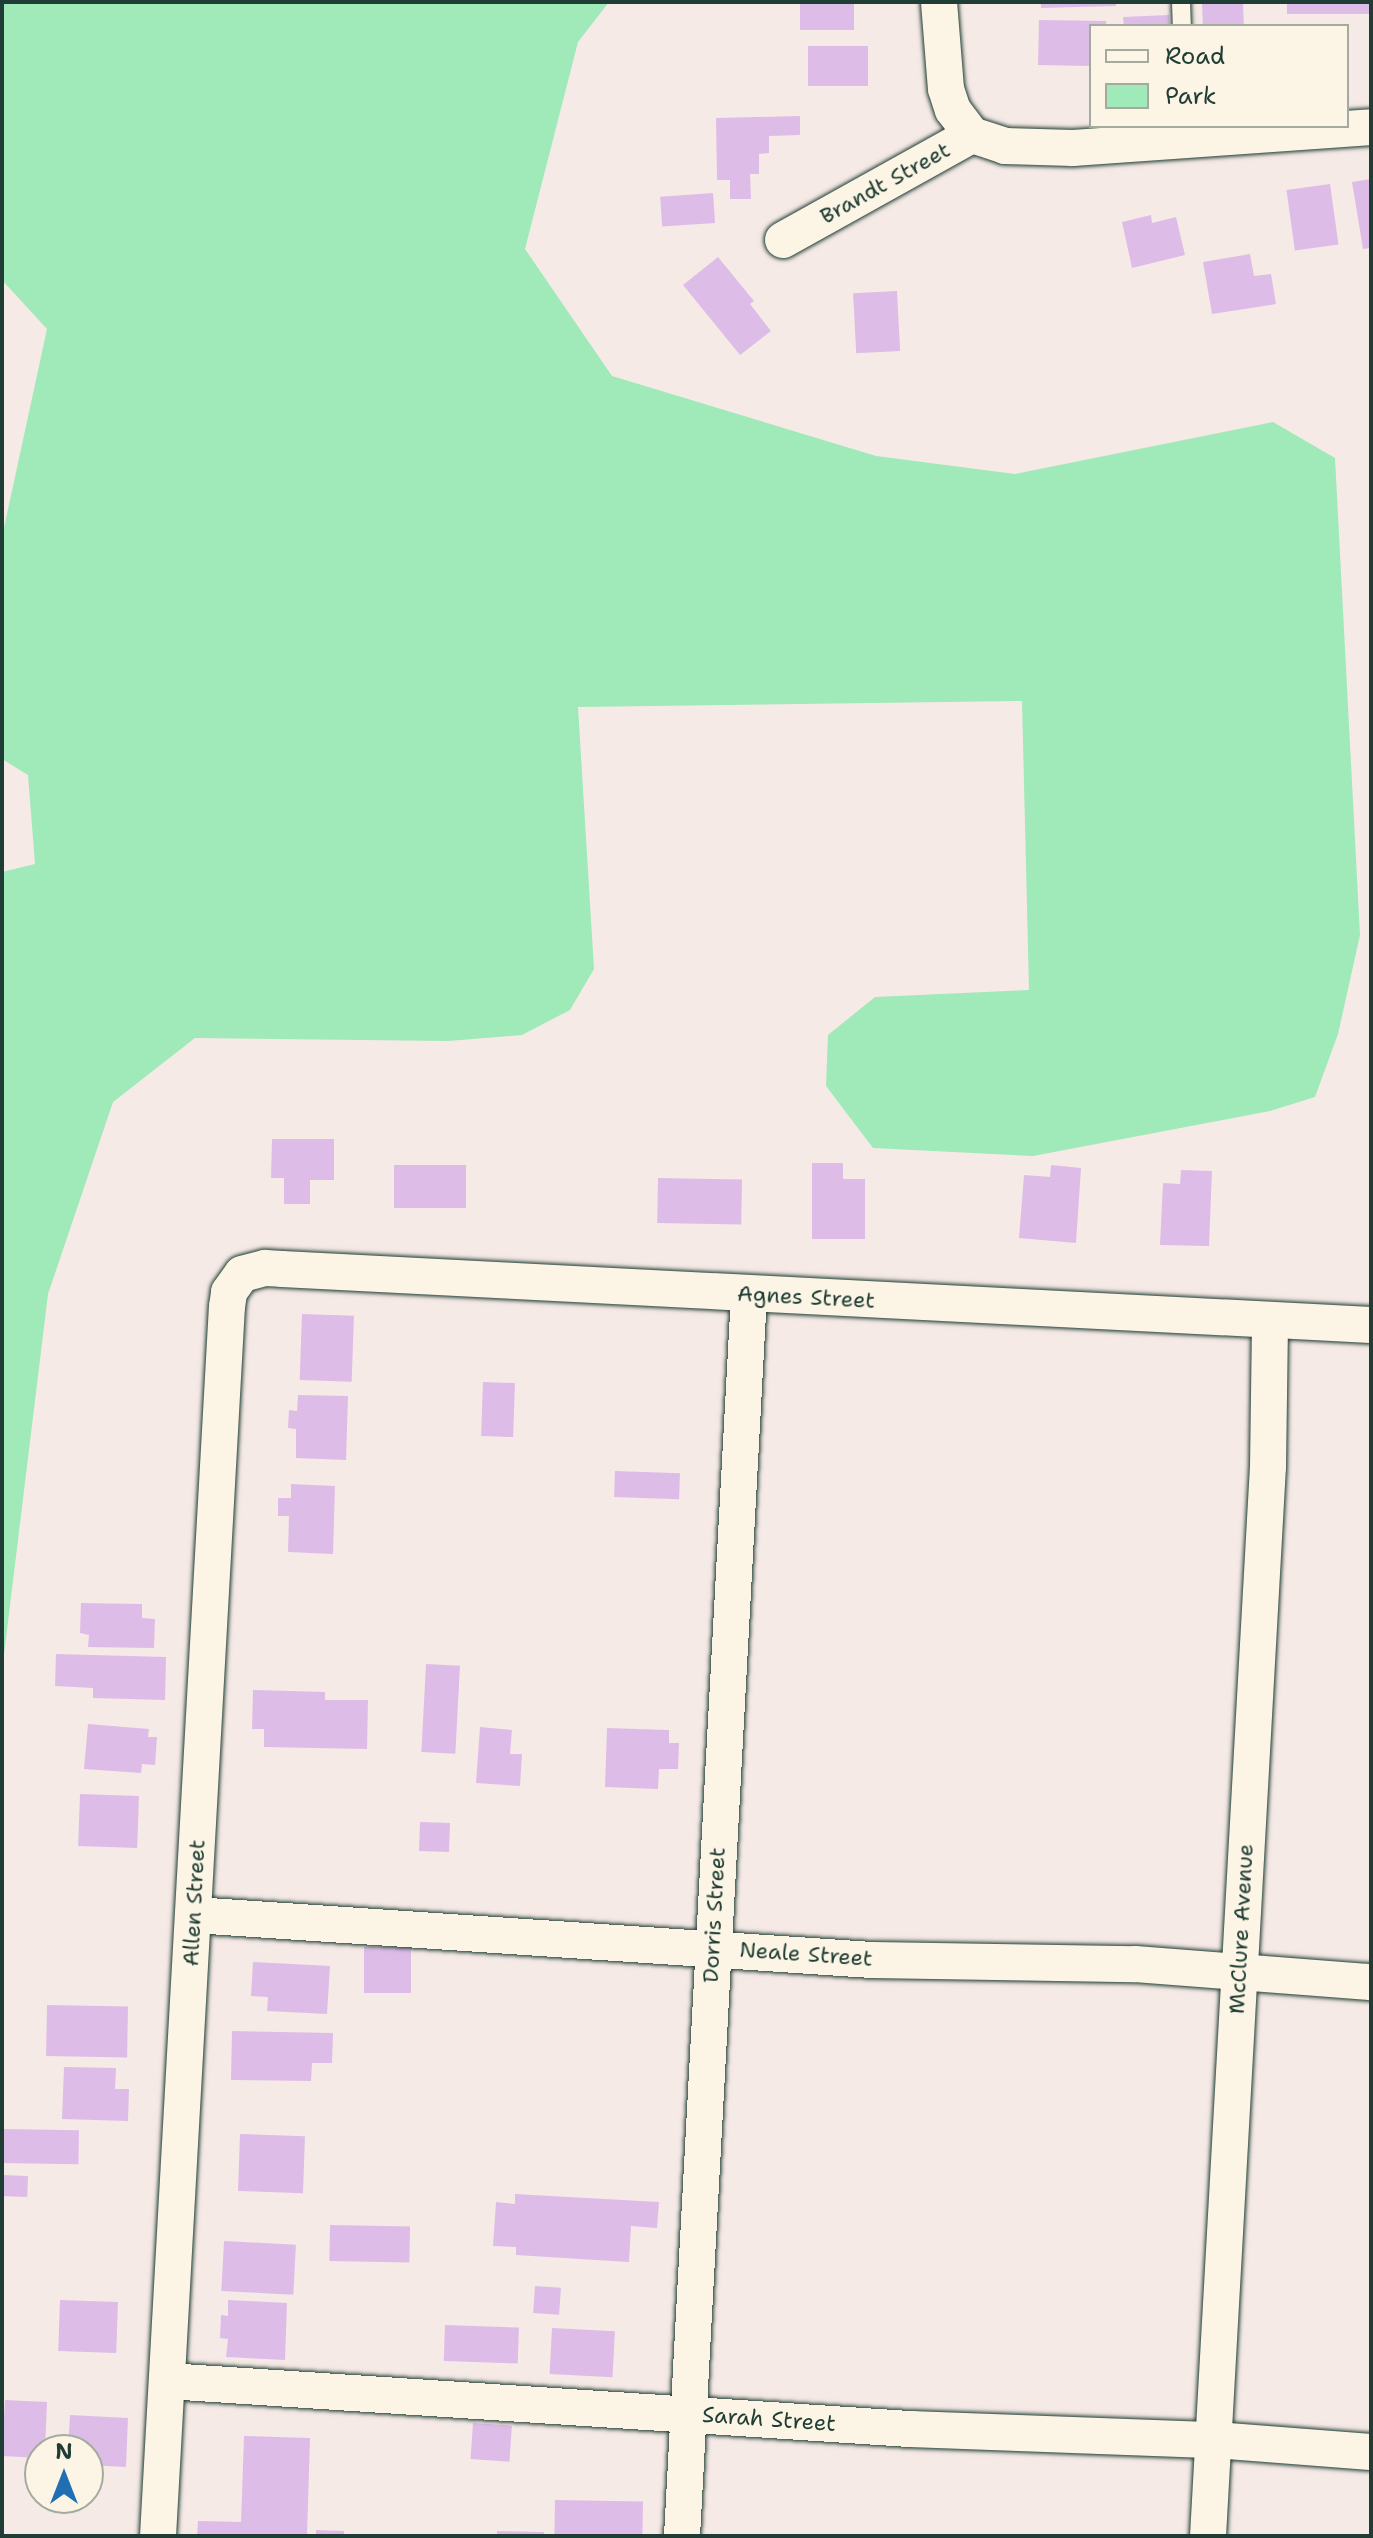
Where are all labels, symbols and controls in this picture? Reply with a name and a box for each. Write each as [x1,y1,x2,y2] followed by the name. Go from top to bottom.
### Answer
[1089,24,1349,128] legend
[1165,40,1225,72] text: Road
[1165,80,1217,112] text: Park
[815,136,955,230] street label: Brandt Street
[736,1280,876,1314] street label: Agnes Street
[177,1839,211,1967] street label: Allen Street
[1223,1843,1259,2015] street label: McClure Avenue
[697,1847,731,1983] street label: Dorris Street
[739,1936,873,1972] street label: Neale Street
[701,2401,837,2437] street label: Sarah Street
[24,2434,104,2514] north arrow
[55,2437,73,2466] text: N

